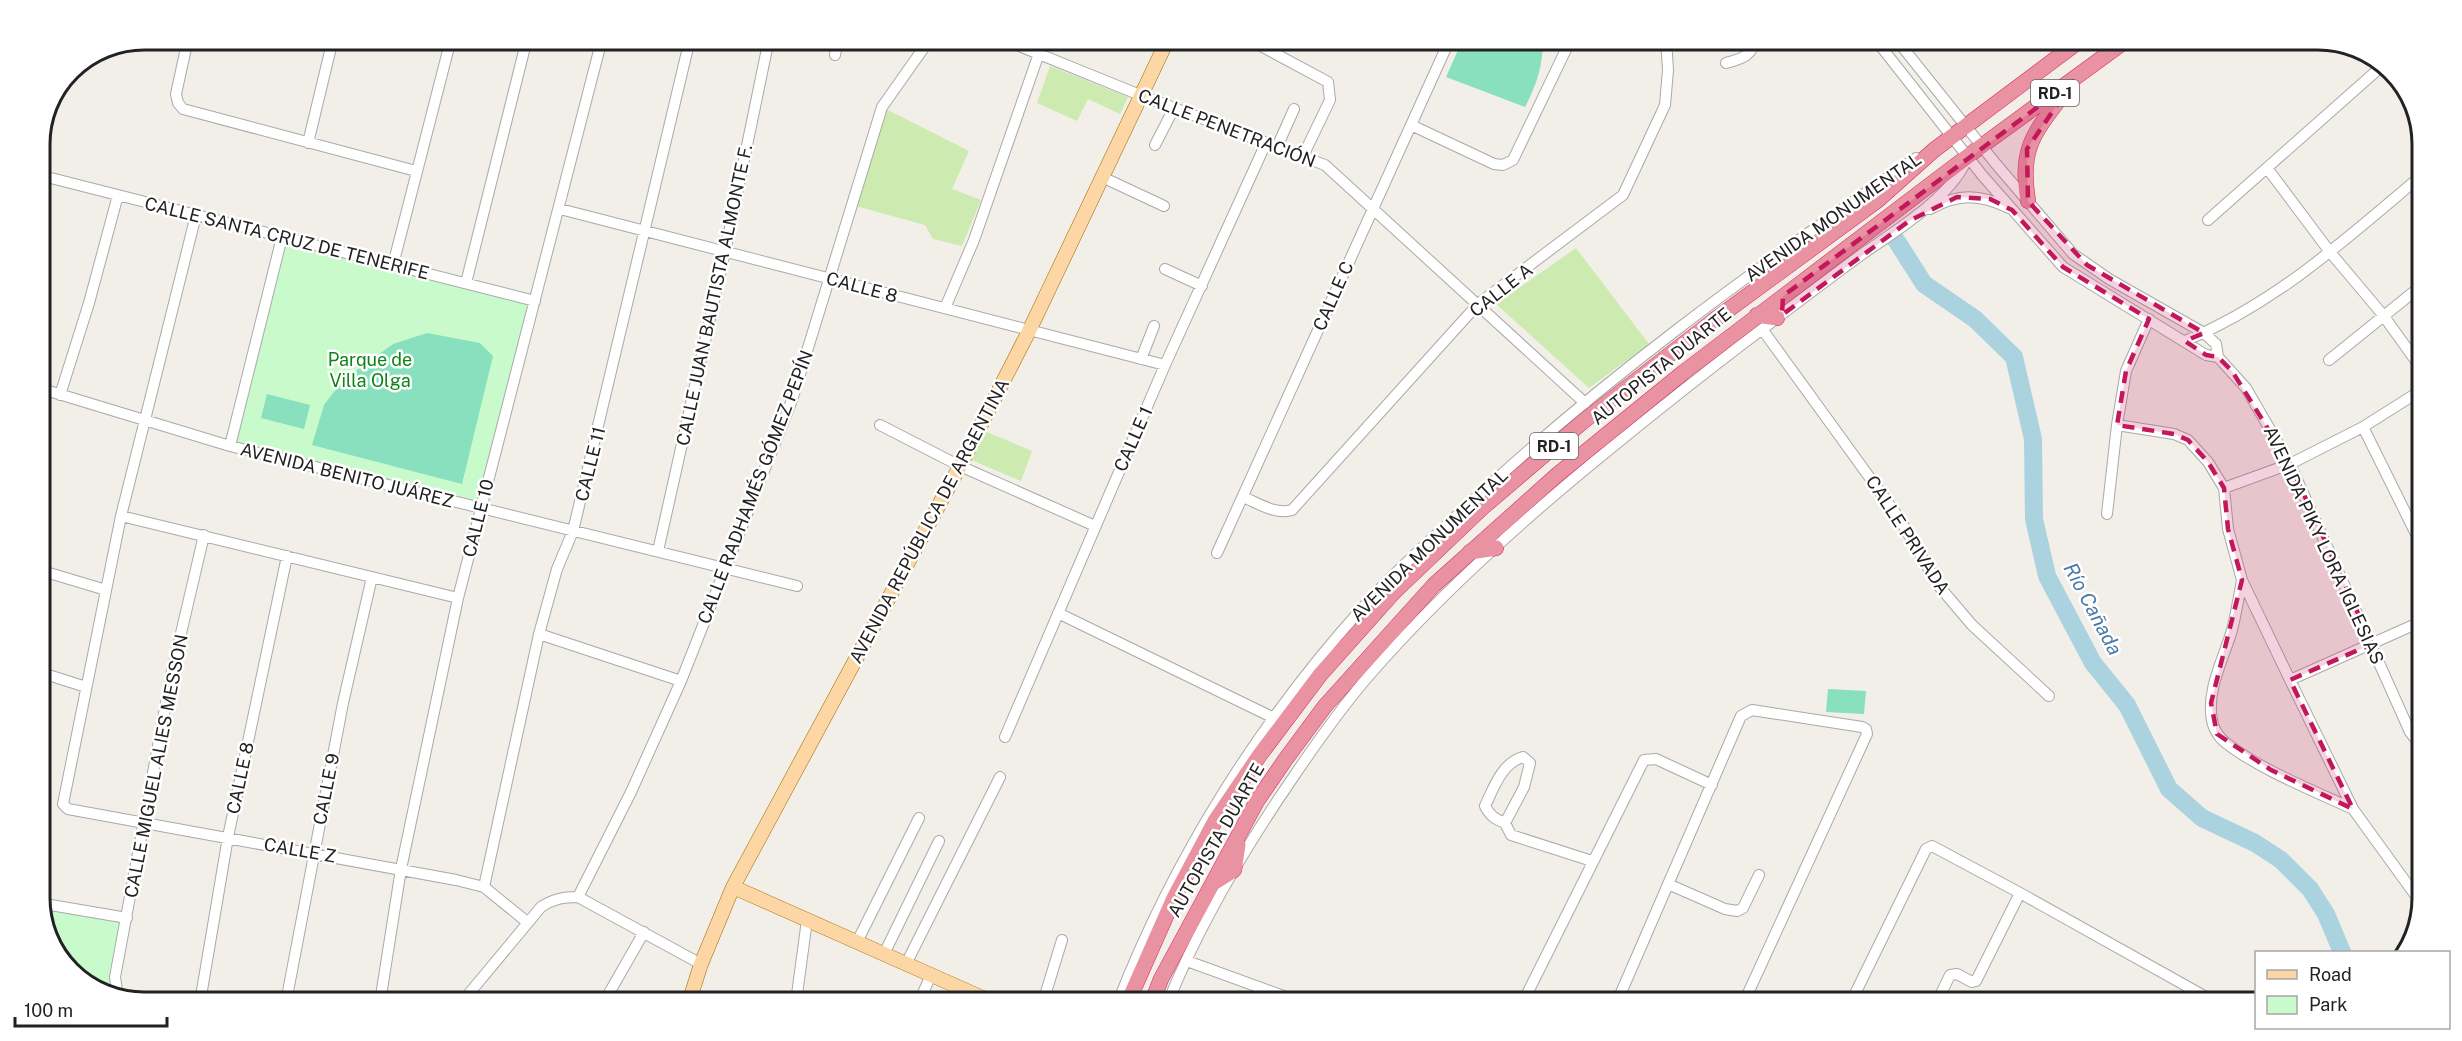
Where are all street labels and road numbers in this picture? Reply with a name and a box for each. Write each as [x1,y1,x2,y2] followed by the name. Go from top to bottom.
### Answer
[2031,80,2079,106] road number: RD-1
[1135,84,1319,172] street label: CALLE PENETRACIÓN
[672,143,756,447] street label: CALLE JUAN BAUTISTA ALMONTE F.
[1741,148,1925,286] street label: AVENIDA MONUMENTAL
[143,192,431,284] street label: CALLE SANTA CRUZ DE TENERIFE
[1308,258,1358,334] street label: CALLE C
[1465,259,1537,321] street label: CALLE A
[824,267,900,307] street label: CALLE 8
[1587,303,1735,429] street label: AUTOPISTA DUARTE
[692,347,817,627] street label: CALLE RADHAMÉS GÓMEZ PEPÍN
[844,374,1013,667] street label: AVENIDA REPÚBLICA DE ARGENTINA
[1109,403,1157,475] street label: CALLE 1
[2260,423,2388,667] street label: AVENIDA PIKY LORA IGLESIAS
[571,425,609,503] street label: CALLE 11
[1530,433,1578,459] road number: RD-1
[238,437,456,512] street label: AVENIDA BENITO JUÁREZ
[1346,464,1512,626] street label: AVENIDA MONUMENTAL
[1862,472,1954,599] street label: CALLE PRIVADA
[458,477,498,559] street label: CALLE 10
[120,632,192,900] street label: CALLE MIGUEL ALIES MESSON
[222,740,258,816] street label: CALLE 8
[309,751,343,827] street label: CALLE 9
[1163,759,1269,921] street label: AUTOPISTA DUARTE
[262,833,338,867] street label: CALLE Z

